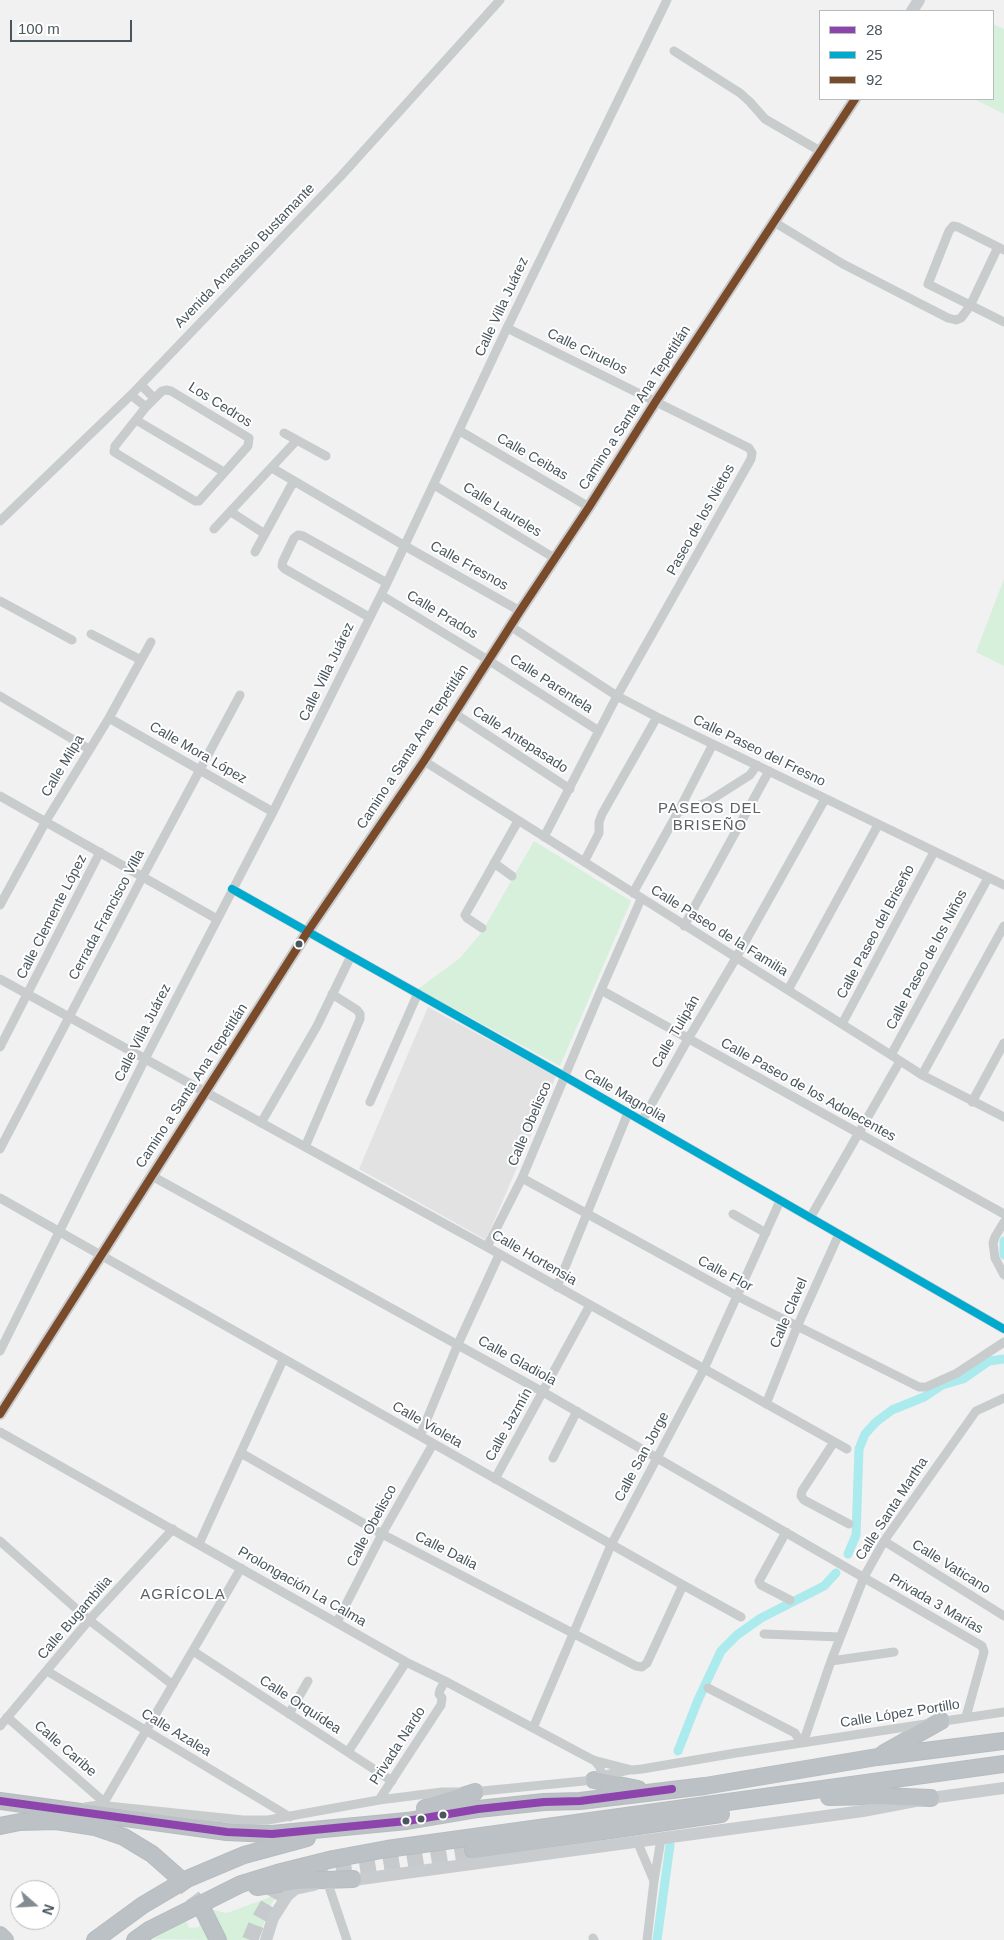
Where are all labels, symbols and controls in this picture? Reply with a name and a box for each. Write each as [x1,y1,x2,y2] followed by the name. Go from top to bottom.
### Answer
[12,10,135,42] scale bar
[819,10,994,100] legend
[18,20,60,37] text: 100 m
[866,21,883,38] text: 28
[866,46,883,63] text: 25
[866,71,883,88] text: 92
[171,180,319,332] street label: Avenida Anastasio Bustamante
[472,255,532,359] street label: Calle Villa Juárez
[575,322,695,494] street label: Camino a Santa Ana Tepetitlán
[544,325,630,379] street label: Calle Ciruelos
[185,379,255,431] street label: Los Cedros
[493,430,571,484] street label: Calle Ceibas
[663,461,739,579] street label: Paseo de los Nietos
[460,479,544,541] street label: Calle Laureles
[427,538,511,594] street label: Calle Fresnos
[403,587,481,643] street label: Calle Prados
[296,620,358,724] street label: Calle Villa Juárez
[506,651,596,717] street label: Calle Parentela
[353,661,473,833] street label: Camino a Santa Ana Tepetitlán
[469,703,571,777] street label: Calle Antepasado
[690,712,828,790] street label: Calle Paseo del Fresno
[146,718,250,788] street label: Calle Mora López
[38,732,88,800] street label: Calle Milpa
[657,800,763,835] district label: PASEOS DEL BRISEÑO
[65,847,149,983] street label: Cerrada Francisco Villa
[13,852,91,982] street label: Calle Clemente López
[834,862,918,1002] street label: Calle Paseo del Briseño
[647,882,791,980] street label: Calle Paseo de la Familia
[883,887,971,1033] street label: Calle Paseo de los Niños
[294,939,304,949] unlabelled marker
[111,981,175,1085] street label: Calle Villa Juárez
[648,993,704,1071] street label: Calle Tulipán
[132,1000,252,1172] street label: Camino a Santa Ana Tepetitlán
[717,1035,899,1145] street label: Calle Paseo de los Adolecentes
[581,1066,669,1126] street label: Calle Magnolia
[505,1079,555,1169] street label: Calle Obelisco
[488,1227,580,1289] street label: Calle Hortensia
[695,1253,755,1295] street label: Calle Flor
[767,1275,811,1351] street label: Calle Clavel
[475,1333,559,1389] street label: Calle Gladiola
[482,1386,536,1464] street label: Calle Jazmín
[389,1398,465,1452] street label: Calle Violeta
[611,1409,673,1505] street label: Calle San Jorge
[852,1454,932,1564] street label: Calle Santa Martha
[343,1482,401,1570] street label: Calle Obelisco
[412,1528,480,1574] street label: Calle Dalia
[909,1536,993,1598] street label: Calle Vaticano
[235,1543,369,1631] street label: Prolongación La Calma
[886,1570,986,1638] street label: Privada 3 Marías
[34,1573,116,1663] street label: Calle Bugambilia
[139,1586,227,1604] district label: AGRÍCOLA
[256,1672,344,1738] street label: Calle Orquídea
[839,1696,961,1732] street label: Calle López Portillo
[367,1704,429,1788] street label: Privada Nardo
[138,1706,214,1760] street label: Calle Azalea
[30,1717,100,1781] street label: Calle Caribe
[438,1810,448,1820] unlabelled marker
[416,1814,426,1824] unlabelled marker
[401,1816,411,1826] unlabelled marker
[10,1880,60,1930] north arrow
[39,1902,57,1917] text: N

